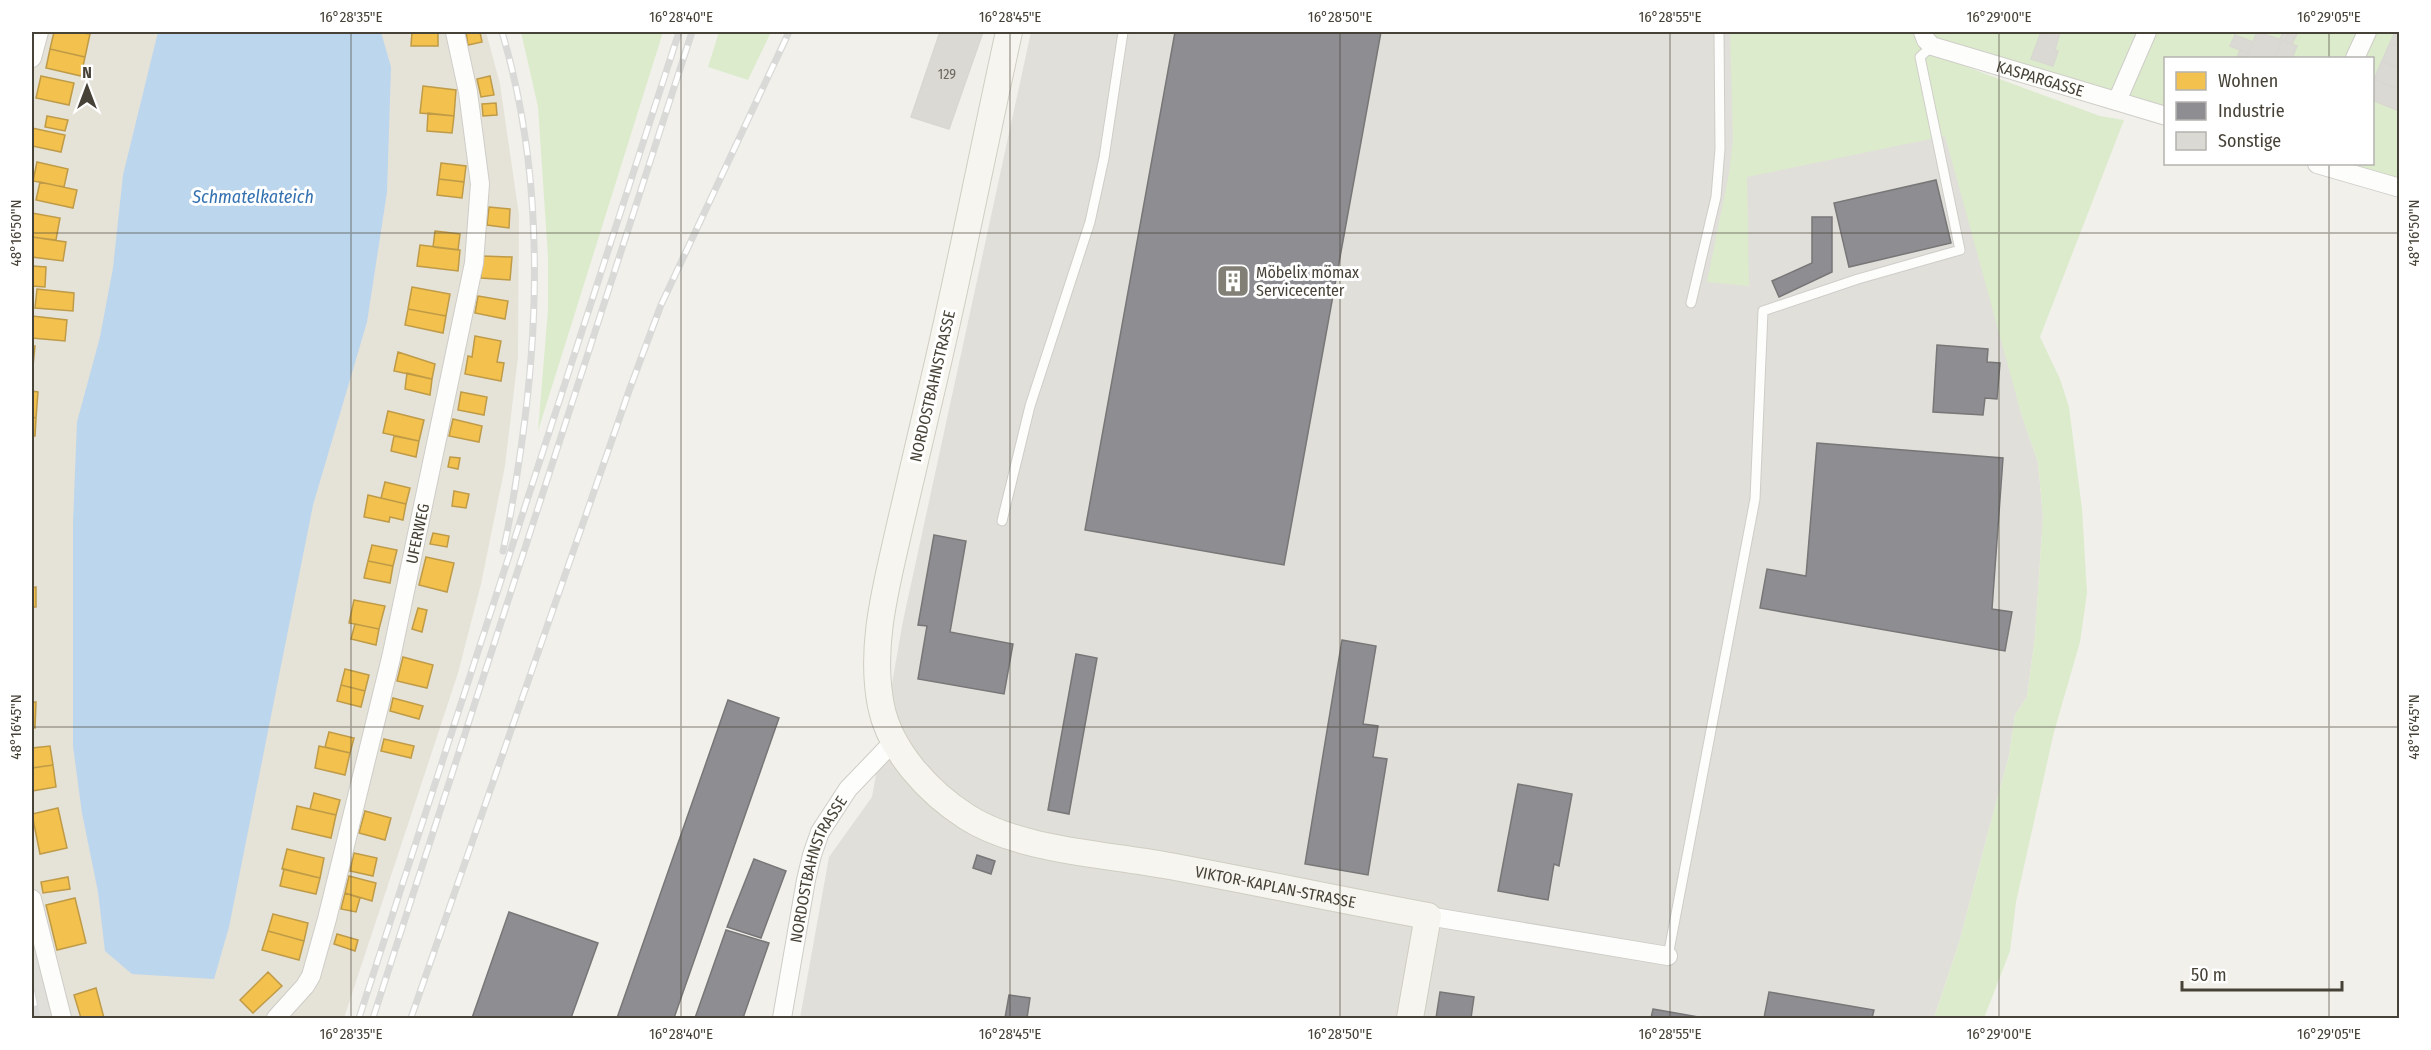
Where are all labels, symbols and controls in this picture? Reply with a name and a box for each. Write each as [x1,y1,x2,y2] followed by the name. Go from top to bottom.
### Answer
[319,8,383,26] text: 16°28'35"E
[649,8,713,26] text: 16°28'40"E
[979,8,1041,26] text: 16°28'45"E
[1308,8,1372,26] text: 16°28'50"E
[1638,8,1702,26] text: 16°28'55"E
[1966,8,2032,26] text: 16°29'00"E
[2297,8,2361,26] text: 16°29'05"E
[57,57,117,117] north arrow
[1994,57,2086,101] street label: KASPARGASSE
[2164,57,2374,165] legend
[82,63,92,82] text: N
[938,66,956,83] house number: 129
[2218,70,2278,92] text: Wohnen
[2218,100,2285,122] text: Industrie
[2218,130,2281,152] text: Sonstige
[191,186,314,208] water label: Schmatelkateich
[7,199,25,267] text: 48°16'50"N
[2405,199,2423,267] text: 48°16'50"N
[1215,263,1251,299] building icon: Möbelix mömax Servicecenter
[1256,263,1359,300] place label: Möbelix mömax Servicecenter
[906,309,959,464] street label: NORDOSTBAHNSTRASSE
[402,502,433,565] street label: UFERWEG
[7,694,25,760] text: 48°16'45"N
[2405,694,2423,760] text: 48°16'45"N
[786,793,851,944] street label: NORDOSTBAHNSTRASSE
[1194,862,1357,912] street label: VIKTOR-KAPLAN-STRASSE
[2182,954,2342,992] scale bar
[2191,964,2227,986] text: 50 m
[319,1025,383,1043] text: 16°28'35"E
[649,1025,713,1043] text: 16°28'40"E
[979,1025,1041,1043] text: 16°28'45"E
[1308,1025,1372,1043] text: 16°28'50"E
[1638,1025,1702,1043] text: 16°28'55"E
[1966,1025,2032,1043] text: 16°29'00"E
[2297,1025,2361,1043] text: 16°29'05"E

